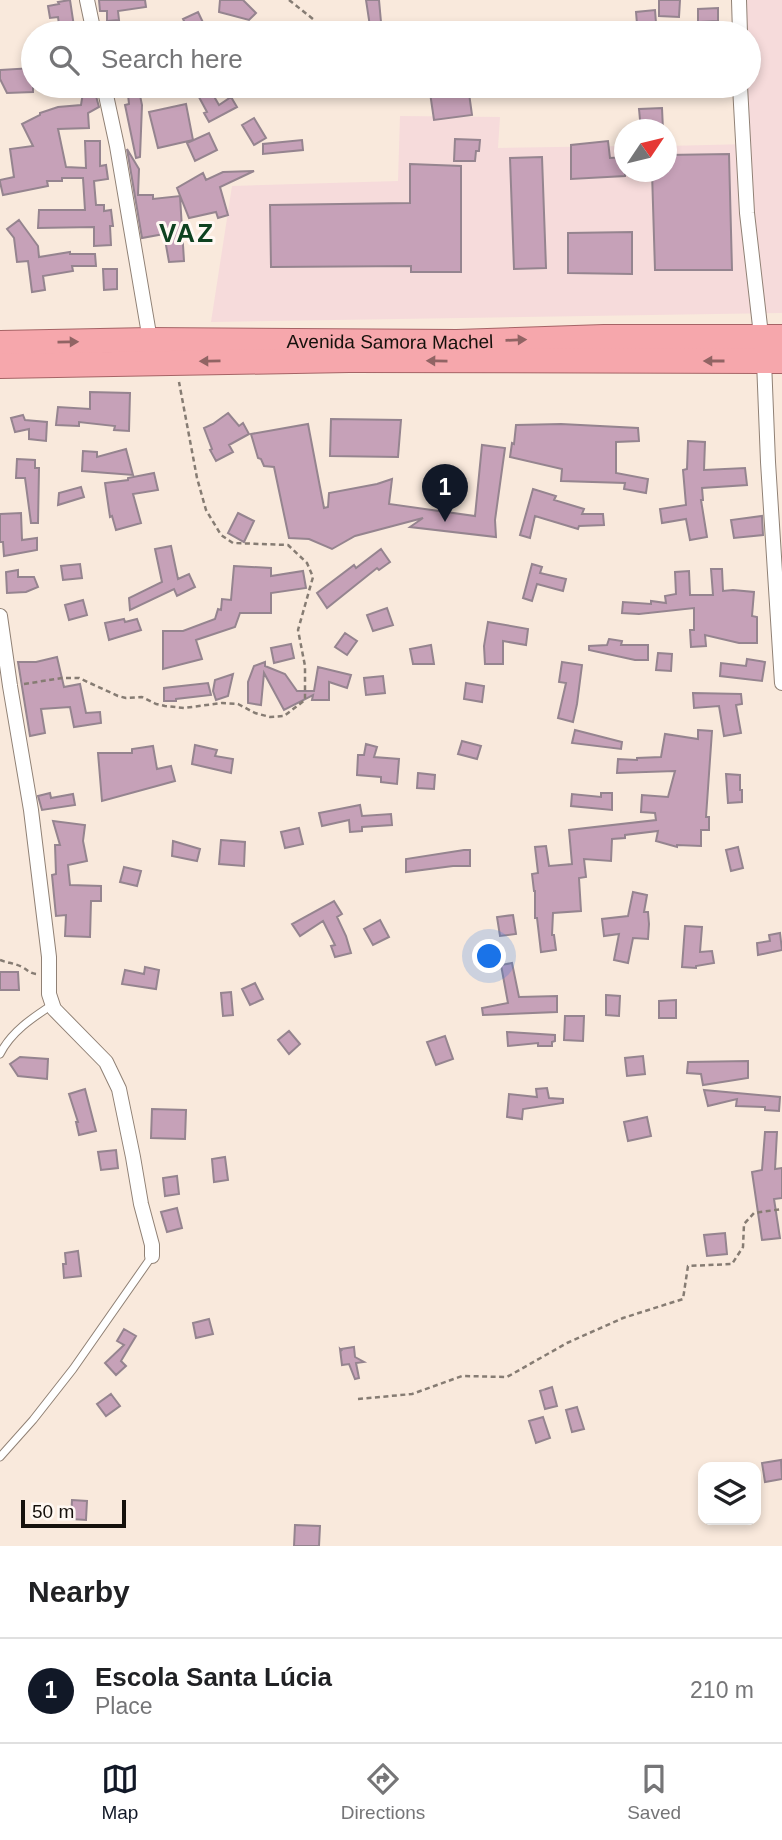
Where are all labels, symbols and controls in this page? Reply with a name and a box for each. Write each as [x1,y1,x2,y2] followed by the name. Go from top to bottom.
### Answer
[21,21,761,98] search box
[45,41,83,79] icon: search
[101,44,243,74] text: Search here
[614,119,677,182] north arrow
[159,218,215,248] district label: VAZ
[286,330,494,353] street label: Avenida Samora Machel
[505,334,527,346] one-way arrow
[57,336,79,347] one-way arrow
[199,355,221,367] one-way arrow
[426,355,448,367] one-way arrow
[703,355,725,367] one-way arrow
[422,464,468,522] pin: 1
[472,939,506,973] your location
[698,1462,761,1525] map controls
[698,1462,761,1525] button: layers
[21,1497,126,1529] scale bar
[32,1501,74,1522] text: 50 m
[28,1575,130,1608] text: Nearby
[95,1662,332,1692] text: Escola Santa Lúcia
[45,1677,57,1703] text: 1
[690,1677,754,1703] text: 210 m
[95,1693,153,1719] text: Place
[101,1760,139,1824] tab: Map
[341,1760,425,1824] tab: Directions
[627,1760,681,1824] tab: Saved

